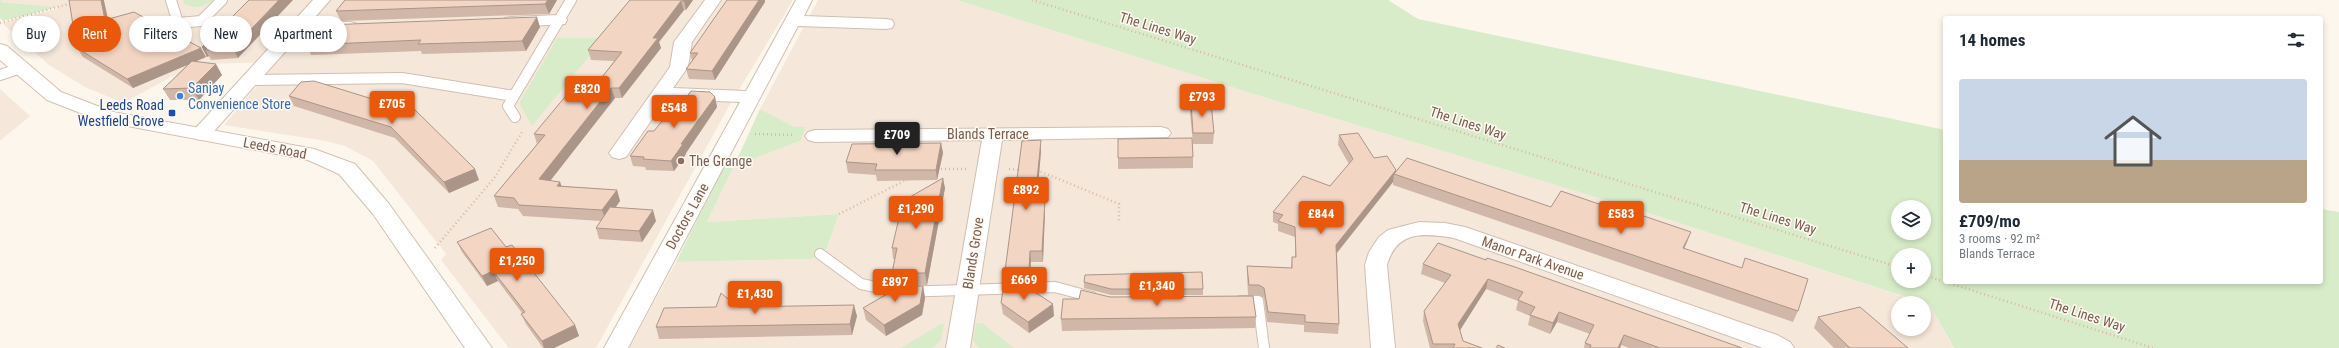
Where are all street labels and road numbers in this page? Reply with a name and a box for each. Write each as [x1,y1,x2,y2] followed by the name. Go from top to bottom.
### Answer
[1118,9,1199,47] street label: The Lines Way
[1428,103,1508,143] street label: The Lines Way
[947,126,1029,142] street label: Blands Terrace
[242,134,308,162] street label: Leeds Road
[662,180,712,252] street label: Doctors Lane
[1738,199,1819,237] street label: The Lines Way
[959,215,987,290] street label: Blands Grove
[1480,233,1587,283] street label: Manor Park Avenue
[2047,295,2127,335] street label: The Lines Way

